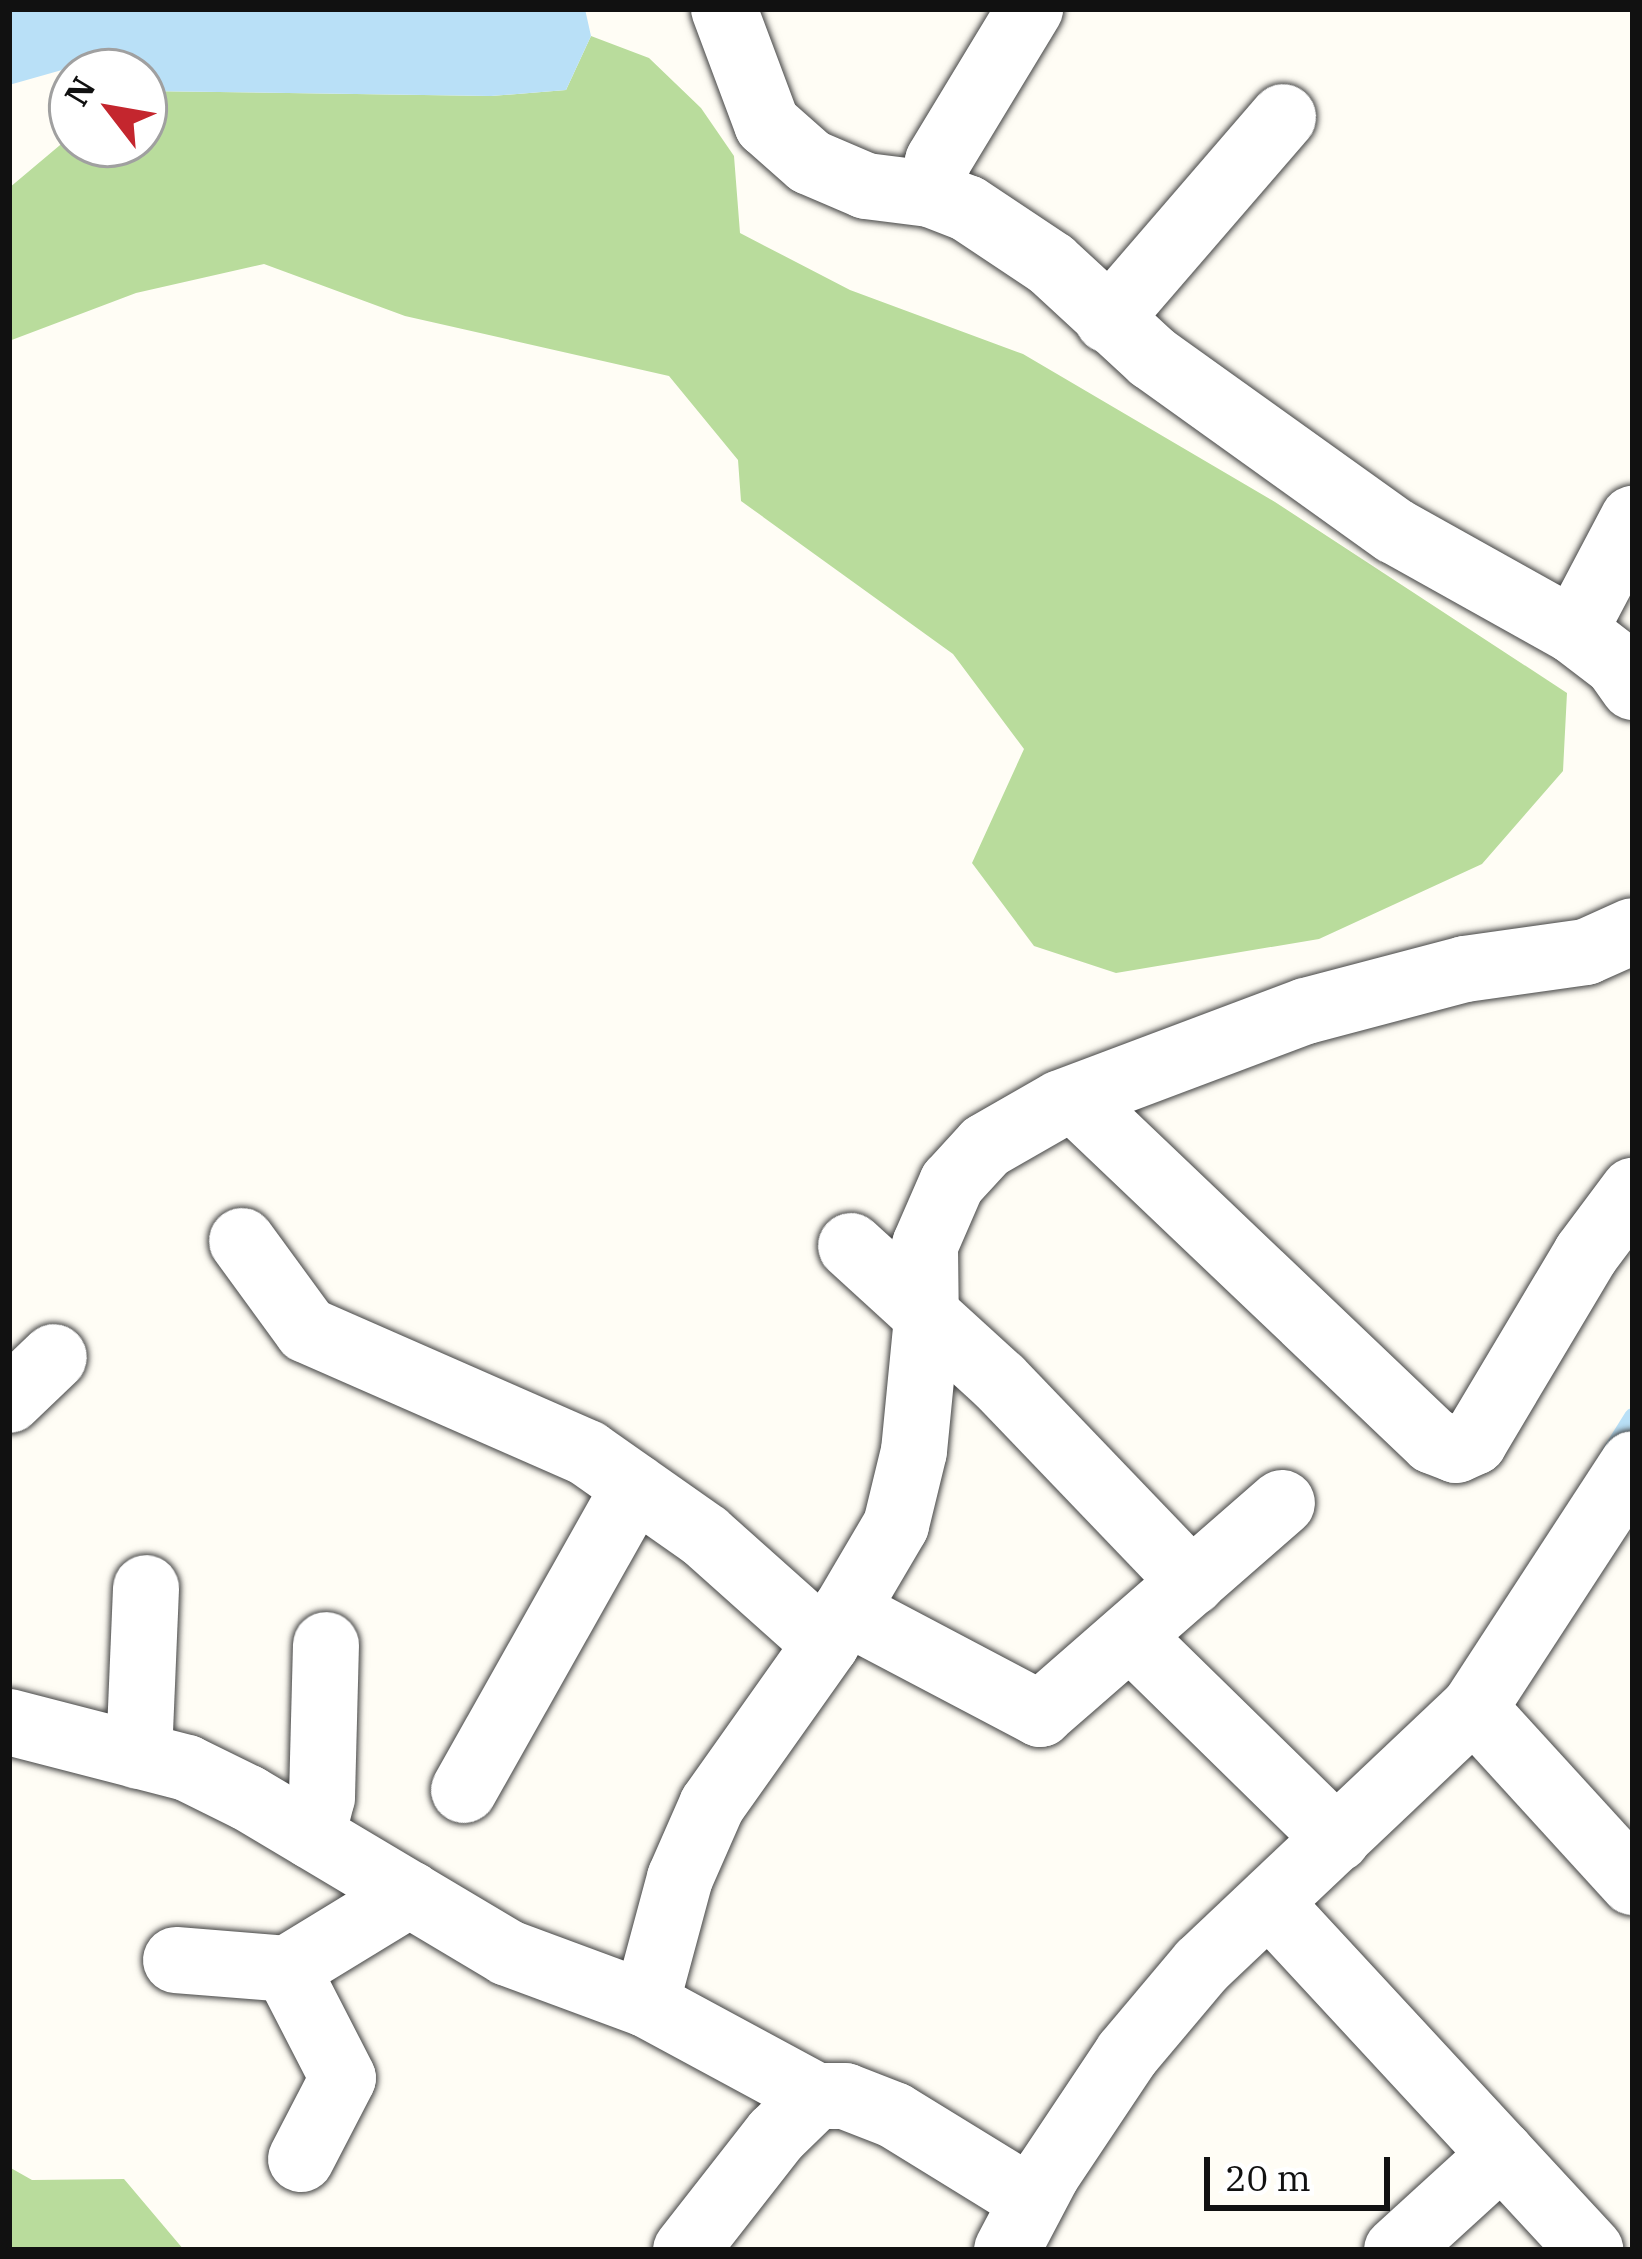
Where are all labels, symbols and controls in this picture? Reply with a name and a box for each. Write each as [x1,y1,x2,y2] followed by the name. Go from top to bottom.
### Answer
[48,48,168,168] north arrow
[54,68,104,113] text: N
[1210,2133,1396,2207] scale bar
[1225,2154,1311,2201] text: 20 m

